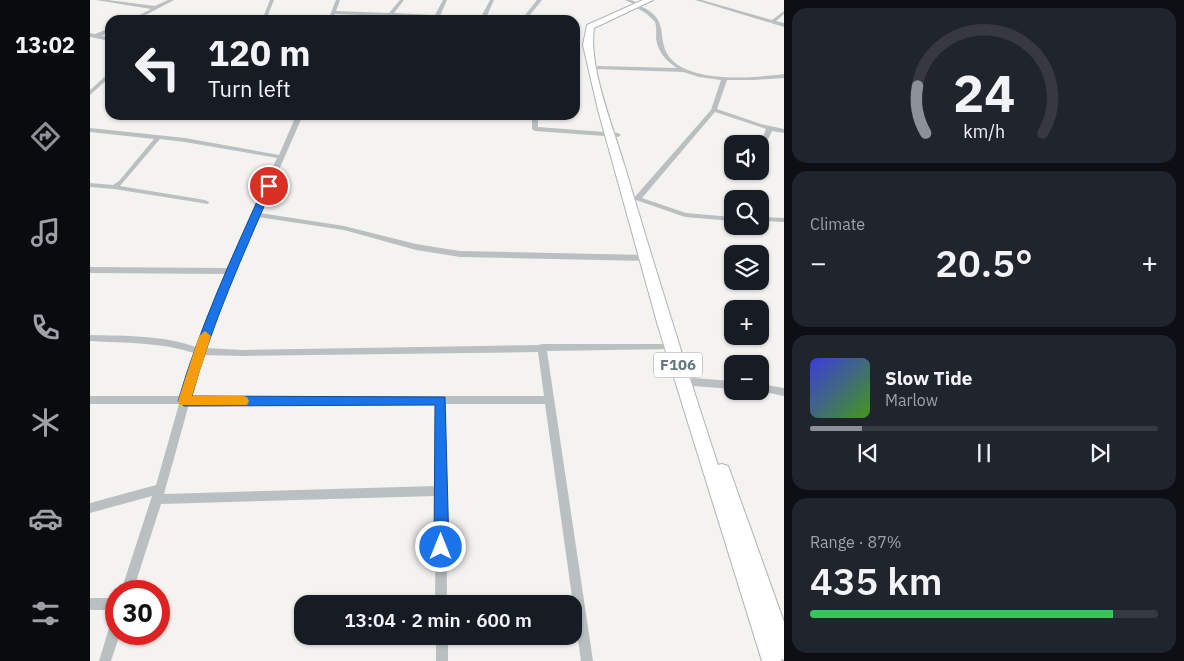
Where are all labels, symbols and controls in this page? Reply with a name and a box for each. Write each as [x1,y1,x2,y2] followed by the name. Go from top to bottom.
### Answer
[15,30,75,59] text: 13:02
[208,30,311,76] text: 120 m
[125,35,190,100] icon: left
[953,59,1015,126] text: 24
[208,74,291,103] text: Turn left
[28,119,63,154] icon: directions
[963,120,1005,143] text: km/h
[724,135,769,400] map controls
[724,135,769,180] button: sound
[248,165,290,207] pin
[255,172,283,200] icon: arrive
[724,190,769,235] button: search
[810,214,865,234] text: Climate
[28,215,63,250] icon: music
[935,238,1033,287] text: 20.5°
[810,244,827,281] text: −
[1141,244,1158,281] text: +
[724,245,769,290] button: layers
[724,300,769,345] button: +
[28,310,63,345] icon: phone
[654,352,702,378] road number: F106
[724,355,769,400] button: −
[885,366,972,390] text: Slow Tide
[885,390,938,410] text: Marlow
[28,405,63,440] icon: climate
[854,439,882,467] icon: previous
[970,439,998,467] icon: pause
[1086,439,1114,467] icon: next
[28,501,63,536] icon: car
[414,520,466,572] position arrow
[810,532,902,552] text: Range · 87%
[810,556,942,605] text: 435 km
[105,580,170,645] speed limit sign: 30
[28,596,63,631] icon: filters
[344,608,532,632] text: 13:04 · 2 min · 600 m

